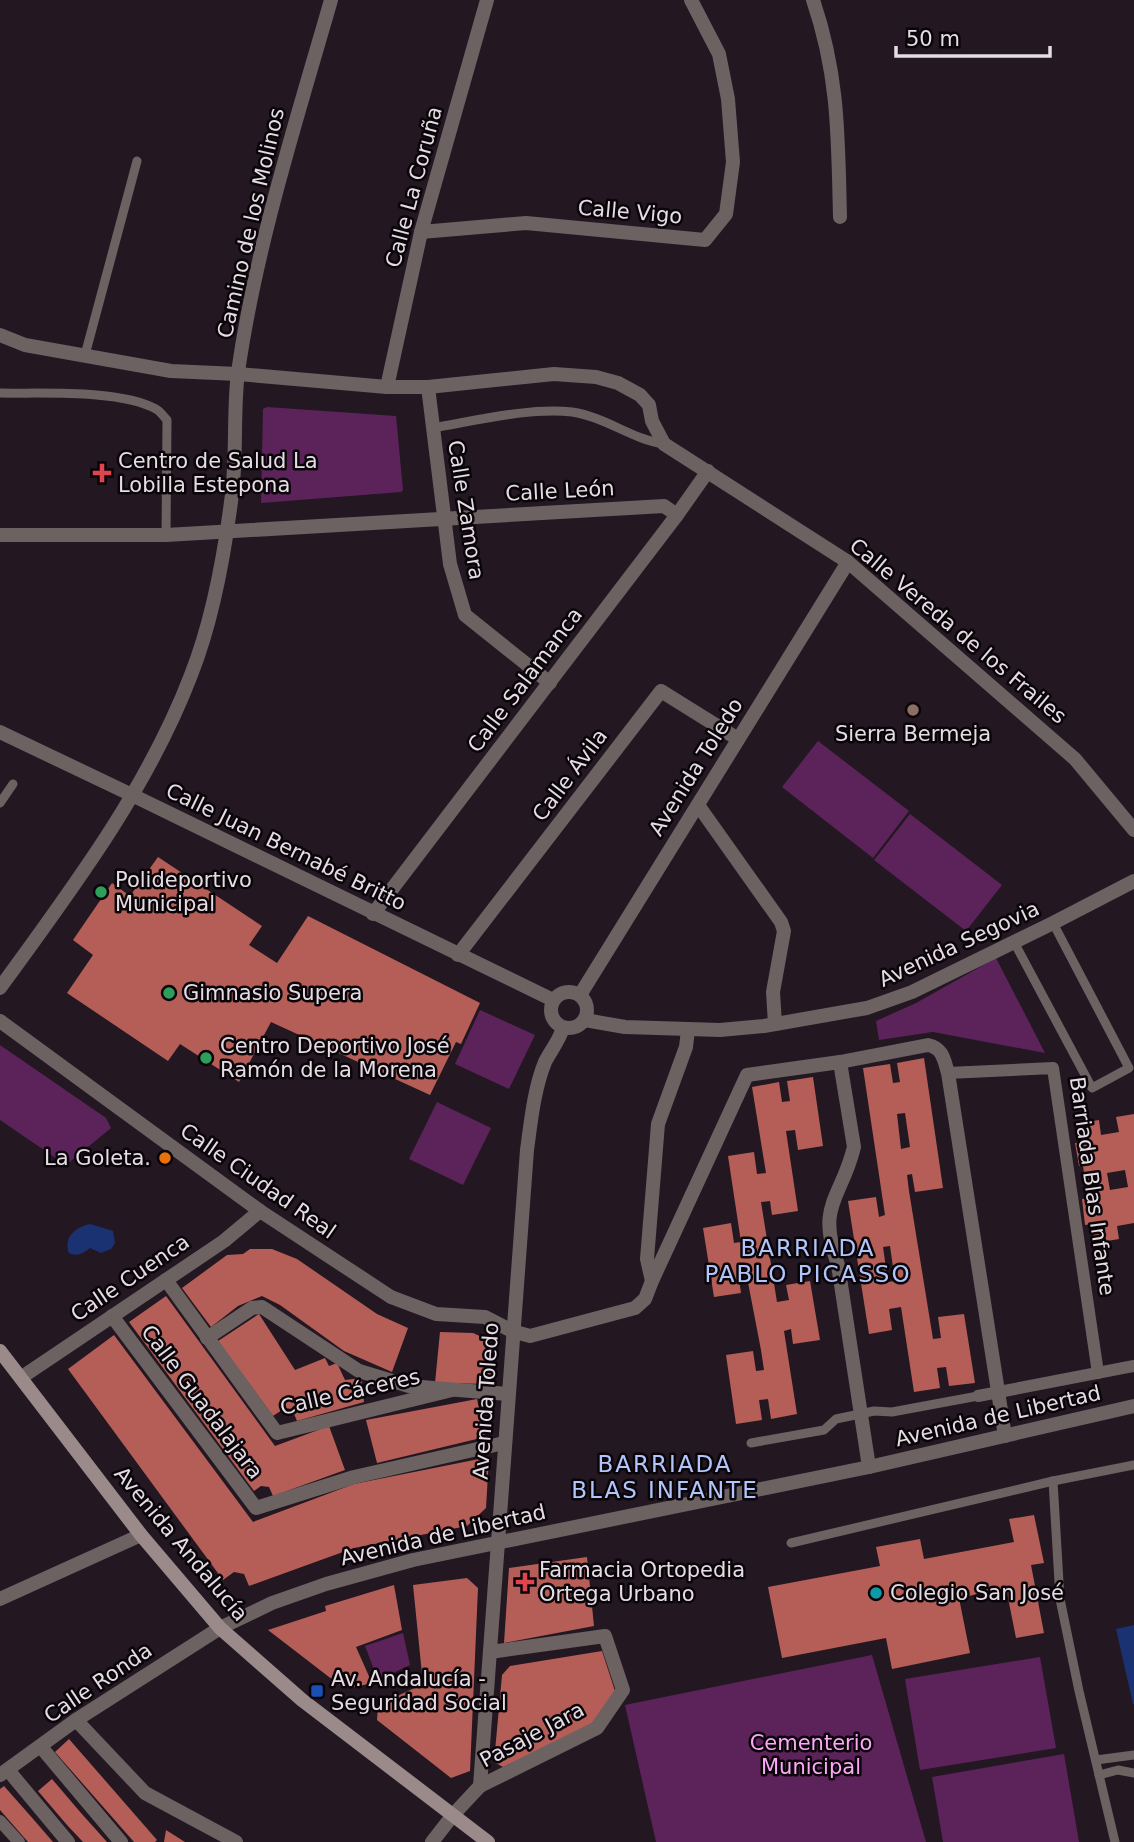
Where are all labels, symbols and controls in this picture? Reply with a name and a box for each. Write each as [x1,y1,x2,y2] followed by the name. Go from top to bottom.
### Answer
[896,14,1050,58] scale bar
[906,27,960,51] text: 50 m
[381,104,447,270] street label: Calle La Coruña
[213,106,289,340] street label: Camino de los Molinos
[577,195,683,229] street label: Calle Vigo
[443,439,489,581] street label: Calle Zamora
[118,449,318,497] place label: Centro de Salud La Lobilla Estepona
[92,463,112,483] marker: Centro de Salud La Lobilla Estepona
[505,476,615,506] street label: Calle León
[845,533,1071,729] street label: Calle Vereda de los Frailes
[463,603,587,757] street label: Calle Salamanca
[644,694,748,840] street label: Avenida Toledo
[905,702,921,718] marker: Sierra Bermeja
[835,722,991,746] place label: Sierra Bermeja
[527,724,612,826] street label: Calle Ávila
[162,778,410,916] street label: Calle Juan Bernabé Britto
[115,868,252,916] place label: Polideportivo Municipal
[93,884,109,900] marker: Polideportivo Municipal
[875,896,1043,992] street label: Avenida Segovia
[183,981,362,1005] place label: Gimnasio Supera
[161,985,177,1001] marker: Gimnasio Supera
[220,1034,450,1082] place label: Centro Deportivo José Ramón de la Morena
[198,1050,214,1066] marker: Centro Deportivo José Ramón de la Morena
[1065,1075,1119,1297] street label: Barriada Blas Infante
[176,1118,340,1244] street label: Calle Ciudad Real
[44,1146,151,1170] place label: La Goleta.
[157,1150,173,1166] marker: La Goleta.
[66,1230,194,1326] street label: Calle Cuenca
[704,1235,912,1287] district label: BARRIADA PABLO PICASSO
[136,1320,268,1484] street label: Calle Guadalajara
[469,1322,503,1480] street label: Avenida Toledo
[278,1364,422,1420] street label: Calle Cáceres
[893,1381,1103,1451] street label: Avenida de Libertad
[571,1451,759,1503] district label: BARRIADA BLAS INFANTE
[110,1462,252,1626] street label: Avenida Andalucía
[338,1500,548,1570] street label: Avenida de Libertad
[539,1558,745,1606] place label: Farmacia Ortopedia Ortega Urbano
[517,1574,533,1590] marker: Farmacia Ortopedia Ortega Urbano
[890,1581,1064,1605] place label: Colegio San José
[868,1585,884,1601] marker: Colegio San José
[40,1638,156,1728] street label: Calle Ronda
[331,1667,507,1715] place label: Av. Andalucía - Seguridad Social
[309,1683,325,1699] marker: Av. Andalucía - Seguridad Social
[476,1698,588,1772] street label: Pasaje Jara
[750,1731,872,1779] park label: Cementerio Municipal

